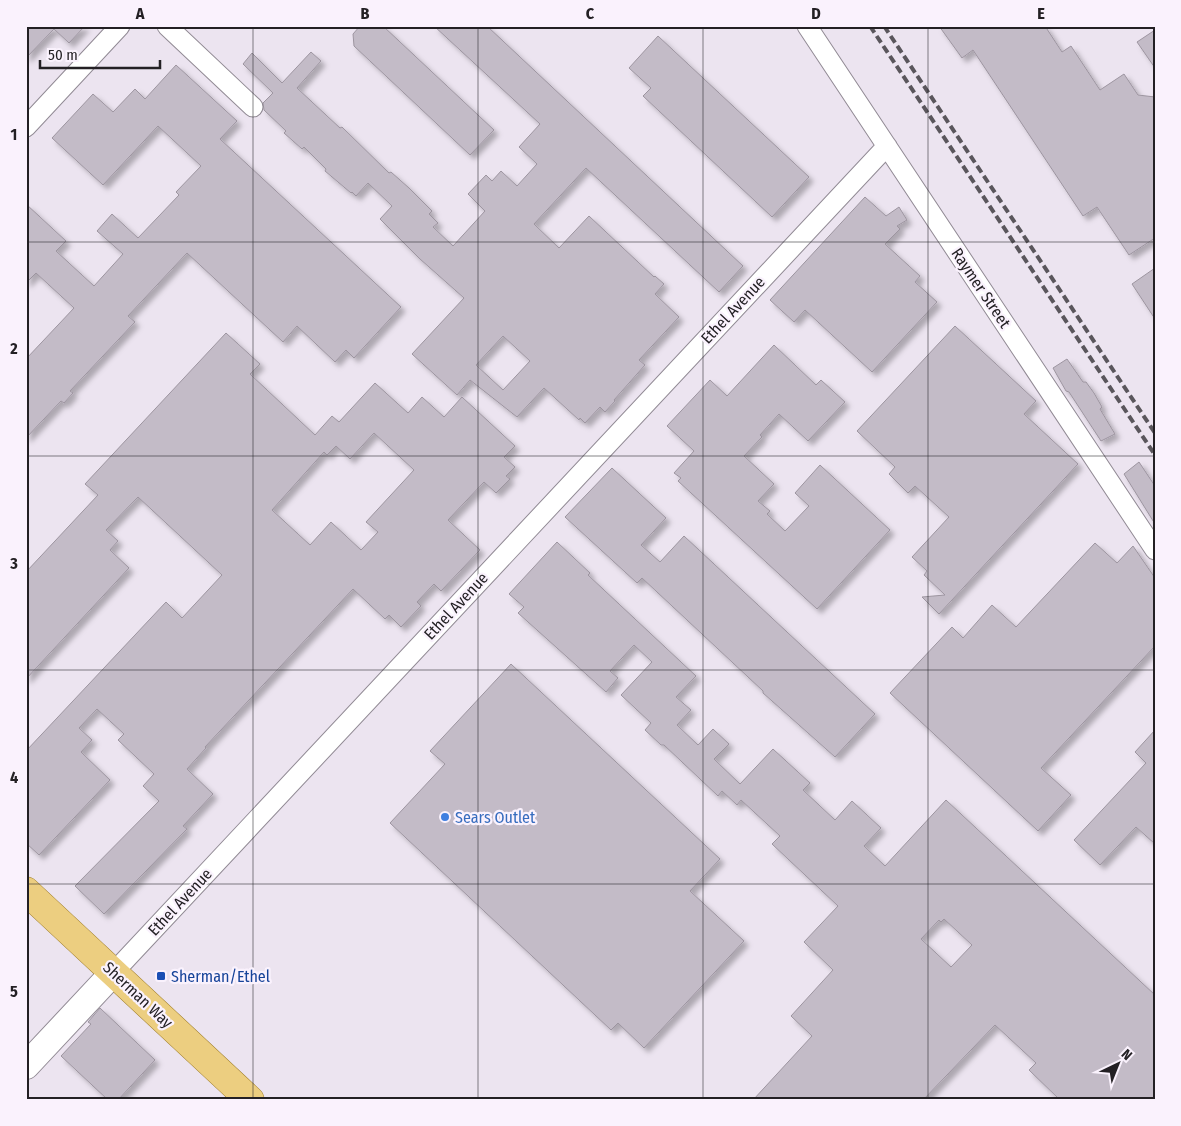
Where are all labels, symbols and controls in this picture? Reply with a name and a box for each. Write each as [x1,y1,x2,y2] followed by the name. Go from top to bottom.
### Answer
[135,4,145,23] text: A
[361,4,370,23] text: B
[586,4,595,23] text: C
[811,4,821,23] text: D
[1037,4,1045,23] text: E
[40,38,160,70] scale bar
[48,46,78,64] text: 50 m
[11,125,17,144] text: 1
[947,244,1015,332] street label: Raymer Street
[697,272,769,348] street label: Ethel Avenue
[9,339,18,358] text: 2
[9,554,18,573] text: 3
[420,568,492,644] street label: Ethel Avenue
[10,768,18,787] text: 4
[455,808,536,827] place label: Sears Outlet
[439,811,451,823] marker: Sears Outlet
[144,864,216,940] street label: Ethel Avenue
[99,958,177,1033] street label: Sherman Way
[171,967,270,986] place label: Sherman/Ethel
[155,970,167,982] marker: Sherman/Ethel
[10,982,18,1001] text: 5
[1094,1038,1144,1088] north arrow
[1118,1046,1135,1064] text: N

